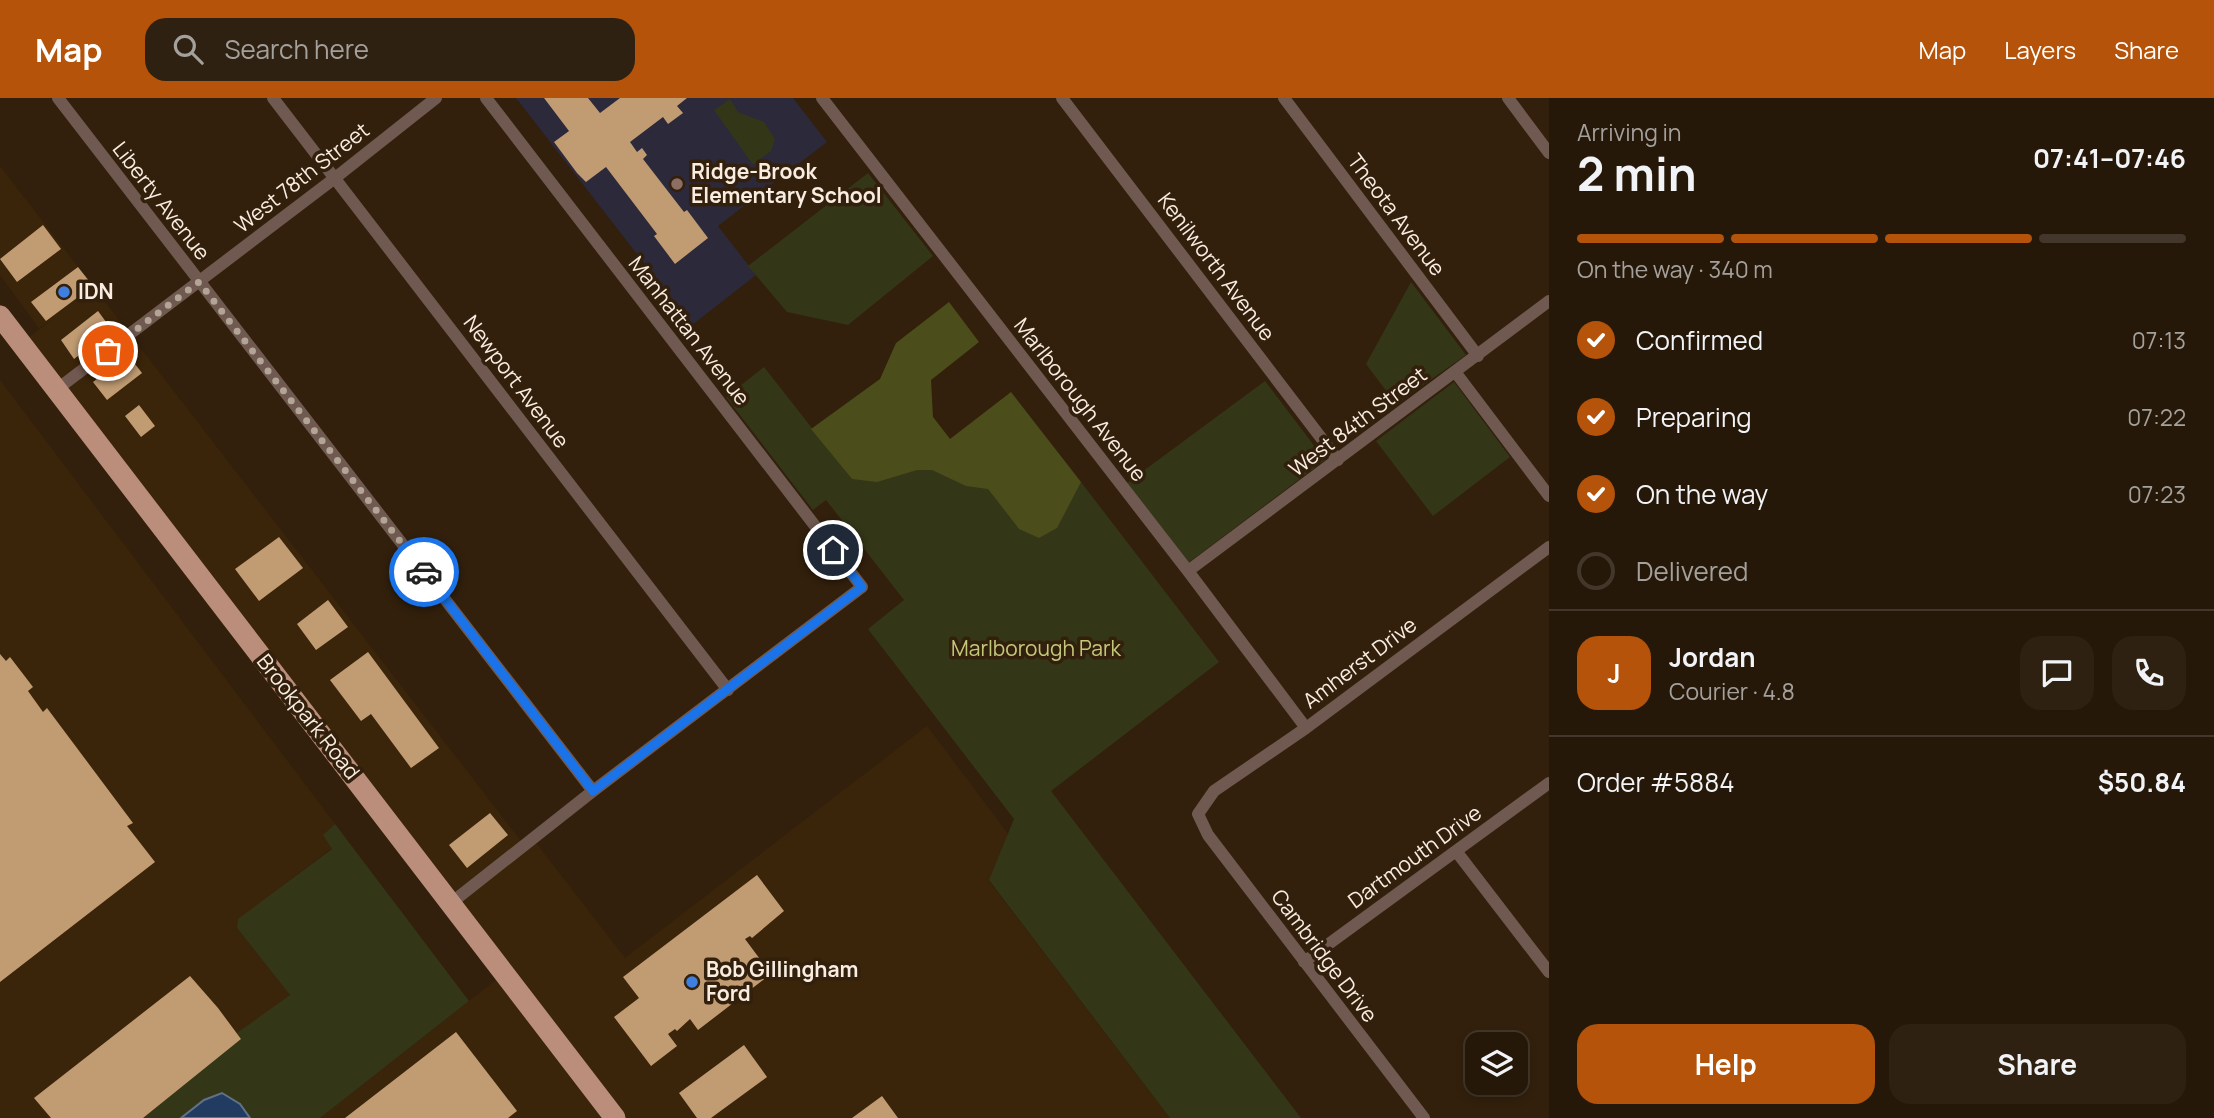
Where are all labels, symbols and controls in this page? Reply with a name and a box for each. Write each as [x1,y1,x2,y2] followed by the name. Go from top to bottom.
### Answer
[145,18,635,81] search box
[35,27,103,72] text: Map
[169,30,207,68] icon: search
[225,31,369,67] text: Search here
[1919,33,1966,66] text: Map
[2004,33,2076,66] text: Layers
[2114,33,2179,66] text: Share
[228,116,375,239] street label: West 78th Street
[1577,116,1682,148] text: Arriving in
[107,135,217,265] street label: Liberty Avenue
[2033,140,2186,176] text: 07:41–07:46
[1577,142,1697,205] text: 2 min
[1342,148,1452,281] street label: Theota Avenue
[691,157,882,209] place label: Ridge-Brook Elementary School
[669,176,685,192] marker: Ridge-Brook Elementary School
[1152,187,1282,346] street label: Kenilworth Avenue
[623,250,757,411] street label: Manhattan Avenue
[1577,253,1773,285] text: On the way · 340 m
[78,277,114,305] place label: IDN
[56,284,72,300] marker: IDN
[458,309,576,453] street label: Newport Avenue
[1008,312,1153,487] street label: Marlborough Avenue
[78,321,138,381] pin
[1577,321,1615,359] icon: check
[1636,322,1763,358] text: Confirmed
[2132,324,2186,356] text: 07:13
[89,332,127,370] icon: bag
[1283,360,1432,482] street label: West 84th Street
[1577,398,1615,436] icon: check
[1636,399,1752,435] text: Preparing
[2127,401,2186,433] text: 07:22
[1577,475,1615,513] icon: check
[1636,476,1768,512] text: On the way
[2128,478,2186,510] text: 07:23
[803,520,863,580] pin
[814,531,852,569] icon: home
[389,537,459,607] courier
[405,553,443,591] icon: car
[1636,553,1748,589] text: Delivered
[1297,610,1422,714] street label: Amherst Drive
[951,634,1122,662] park label: Marlborough Park
[2020,636,2094,710] button: chat
[2112,636,2186,710] button: phone
[1669,639,1755,675] text: Jordan
[251,648,366,785] street label: Brookpark Road
[1607,655,1621,691] text: J
[1669,675,1795,707] text: Courier · 4.8
[1577,764,1735,800] text: Order #5884
[2098,764,2186,800] text: $50.84
[1342,798,1487,914] street label: Dartmouth Drive
[1266,883,1384,1028] street label: Cambridge Drive
[706,955,858,1007] place label: Bob Gillingham Ford
[684,974,700,990] marker: Bob Gillingham Ford
[1577,1024,1875,1104] button: Help
[1889,1024,2186,1104] button: Share
[1465,1032,1528,1095] map controls
[1465,1032,1528,1095] button: layers

